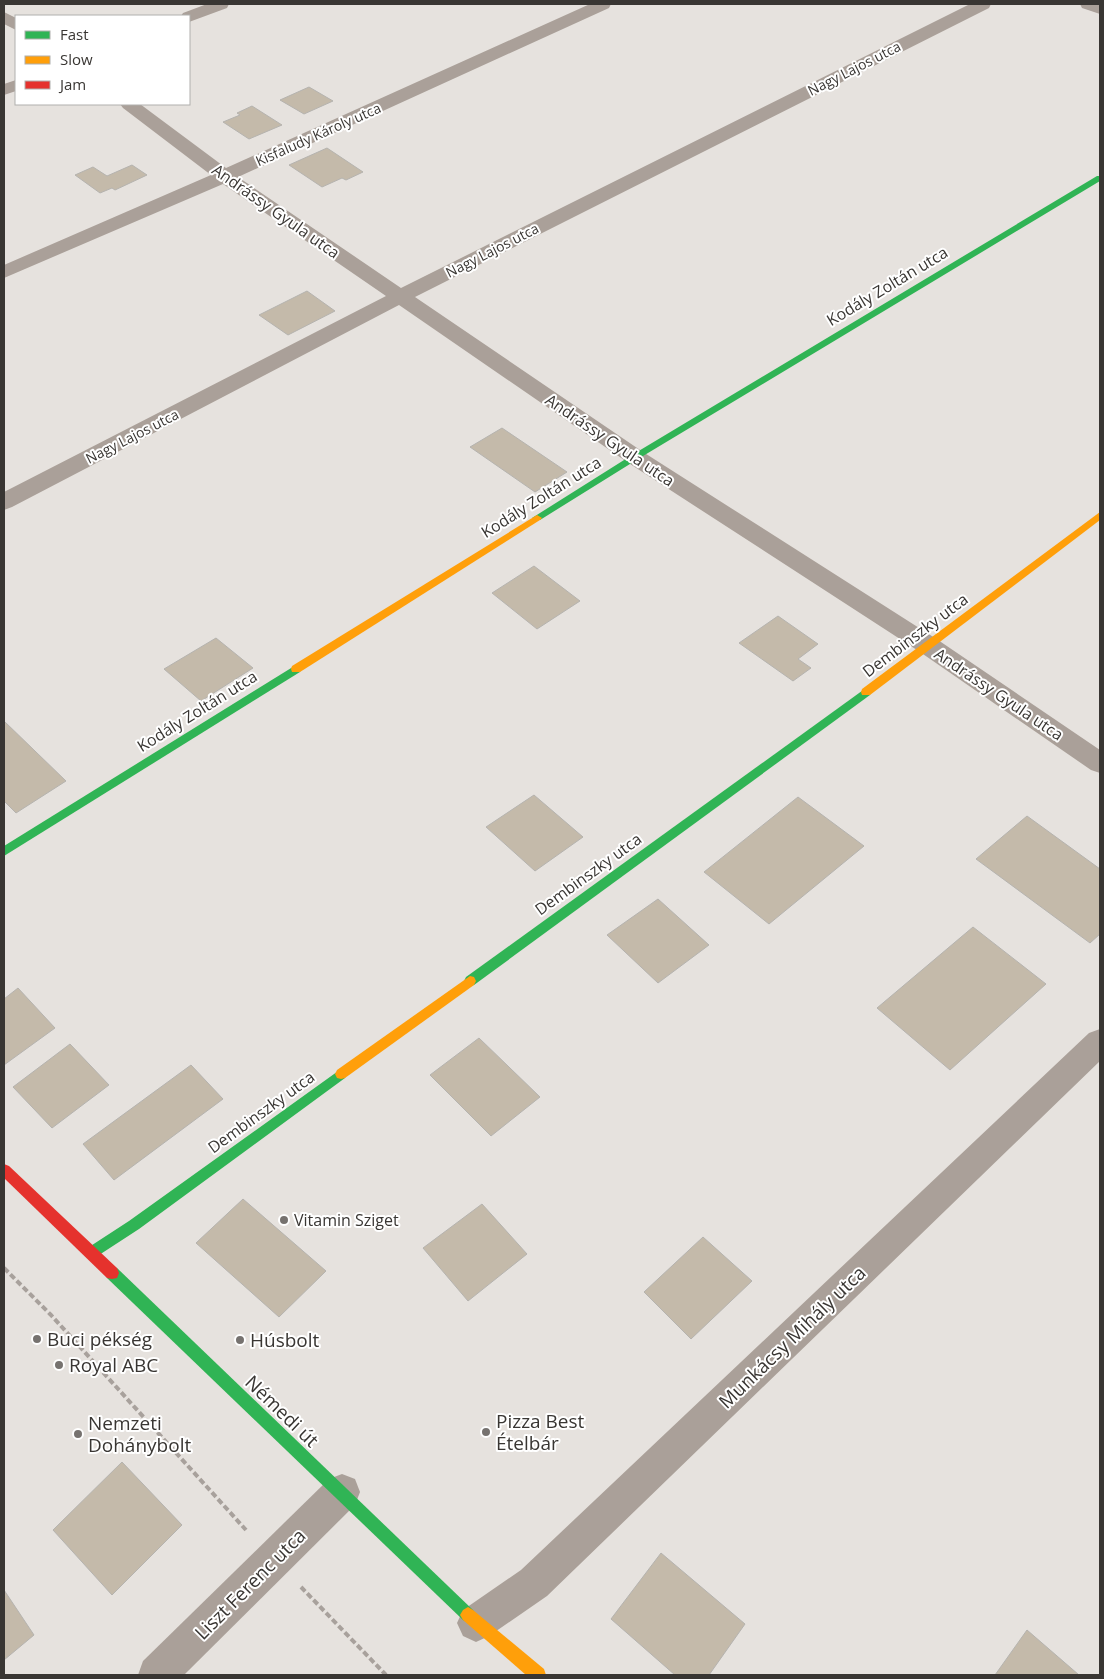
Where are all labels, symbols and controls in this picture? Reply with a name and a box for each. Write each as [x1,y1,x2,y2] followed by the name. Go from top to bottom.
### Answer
[15,15,190,105] legend
[60,24,89,44] text: Fast
[804,36,904,100] street label: Nagy Lajos utca
[60,49,93,69] text: Slow
[58,74,86,94] text: Jam
[252,98,384,170] street label: Kisfaludy Károly utca
[208,159,344,263] street label: Andrássy Gyula utca
[442,218,542,282] street label: Nagy Lajos utca
[822,241,952,331] street label: Kodály Zoltán utca
[541,389,679,491] street label: Andrássy Gyula utca
[82,404,182,468] street label: Nagy Lajos utca
[477,451,605,543] street label: Kodály Zoltán utca
[858,588,972,682] street label: Dembinszky utca
[930,643,1068,745] street label: Andrássy Gyula utca
[133,665,261,757] street label: Kodály Zoltán utca
[530,828,646,920] street label: Dembinszky utca
[203,1066,319,1158] street label: Dembinszky utca
[294,1209,399,1231] place label: Vitamin Sziget
[278,1214,290,1226] marker: Vitamin Sziget
[713,1260,871,1414] street label: Munkácsy Mihály utca
[47,1326,152,1352] place label: Buci pékség
[250,1327,320,1353] place label: Húsbolt
[31,1333,43,1345] marker: Buci pékség
[234,1334,246,1346] marker: Húsbolt
[69,1352,158,1378] place label: Royal ABC
[53,1359,65,1371] marker: Royal ABC
[240,1369,325,1453] street label: Némedi út
[496,1408,585,1456] place label: Pizza Best Ételbár
[88,1410,191,1458] place label: Nemzeti Dohánybolt
[480,1426,492,1438] marker: Pizza Best Ételbár
[72,1428,84,1440] marker: Nemzeti Dohánybolt
[189,1523,311,1645] street label: Liszt Ferenc utca

